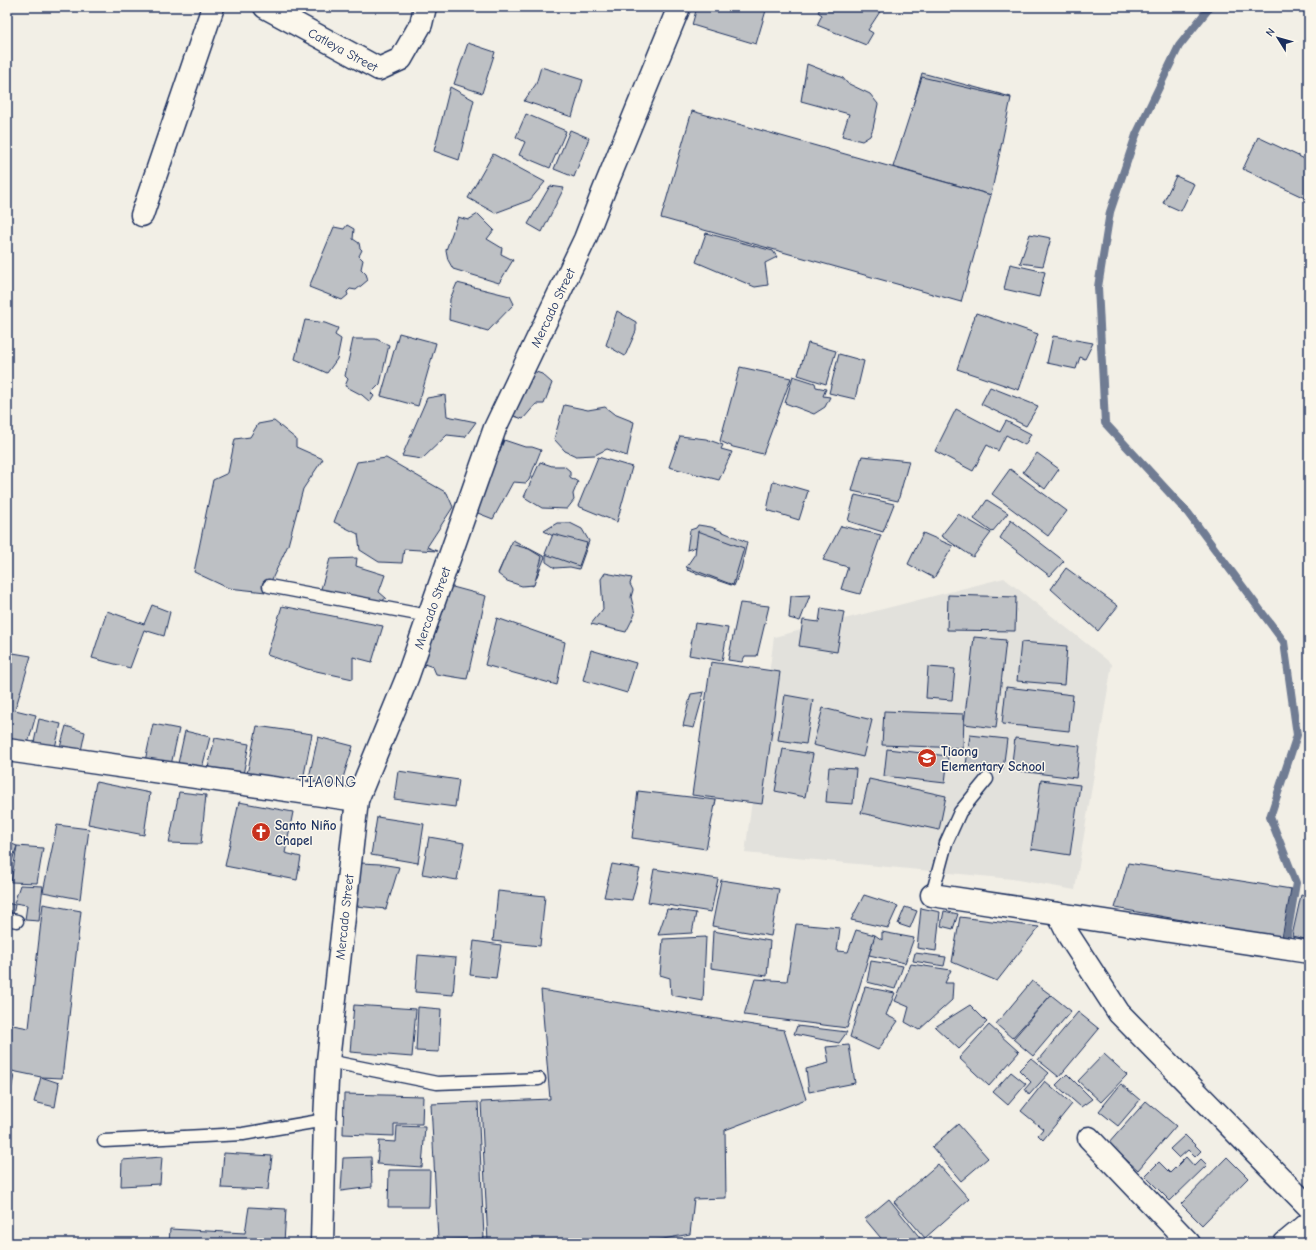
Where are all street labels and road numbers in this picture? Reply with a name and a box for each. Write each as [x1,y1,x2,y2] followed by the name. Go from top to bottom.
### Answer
[306,25,382,75] street label: Catleya Street
[527,264,578,350] street label: Mercado Street
[410,564,453,651] street label: Mercado Street
[332,872,356,961] street label: Mercado Street

